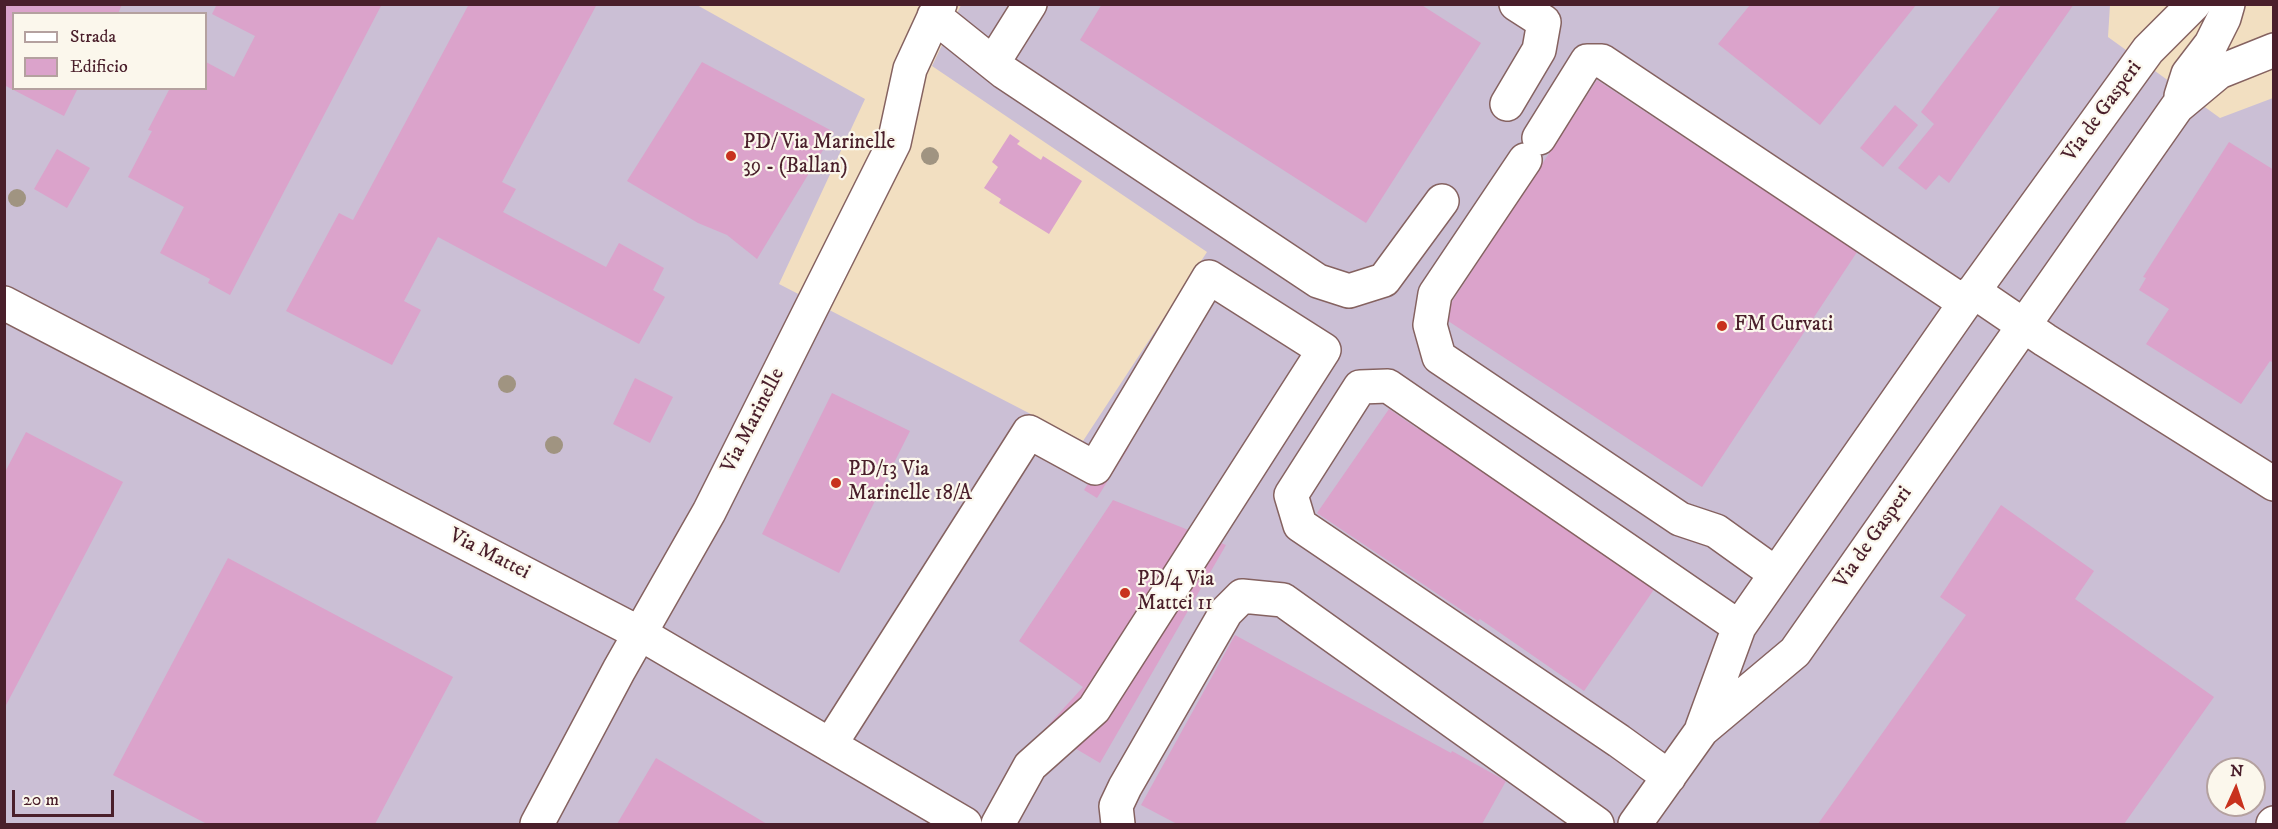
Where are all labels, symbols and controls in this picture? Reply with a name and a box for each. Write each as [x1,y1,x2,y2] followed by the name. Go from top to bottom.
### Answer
[12,12,207,90] legend
[70,26,116,48] text: Strada
[70,56,128,78] text: Edificio
[2058,57,2148,167] street label: Via de Gasperi
[743,131,895,181] place label: PD/ Via Marinelle 39 - (Ballan)
[724,149,738,163] marker: PD/ Via Marinelle 39 - (Ballan)
[1734,313,1833,339] place label: FM Curvati
[1715,319,1729,333] marker: FM Curvati
[717,364,791,478] street label: Via Marinelle
[848,458,972,508] place label: PD/13 Via Marinelle 18/A
[829,476,843,490] marker: PD/13 Via Marinelle 18/A
[1830,482,1918,594] street label: Via de Gasperi
[444,524,534,586] street label: Via Mattei
[1137,568,1214,618] place label: PD/4 Via Mattei 11
[1118,586,1132,600] marker: PD/4 Via Mattei 11
[2206,757,2266,817] north arrow
[2230,761,2244,781] text: N
[15,778,117,816] scale bar
[23,789,59,811] text: 20 m

